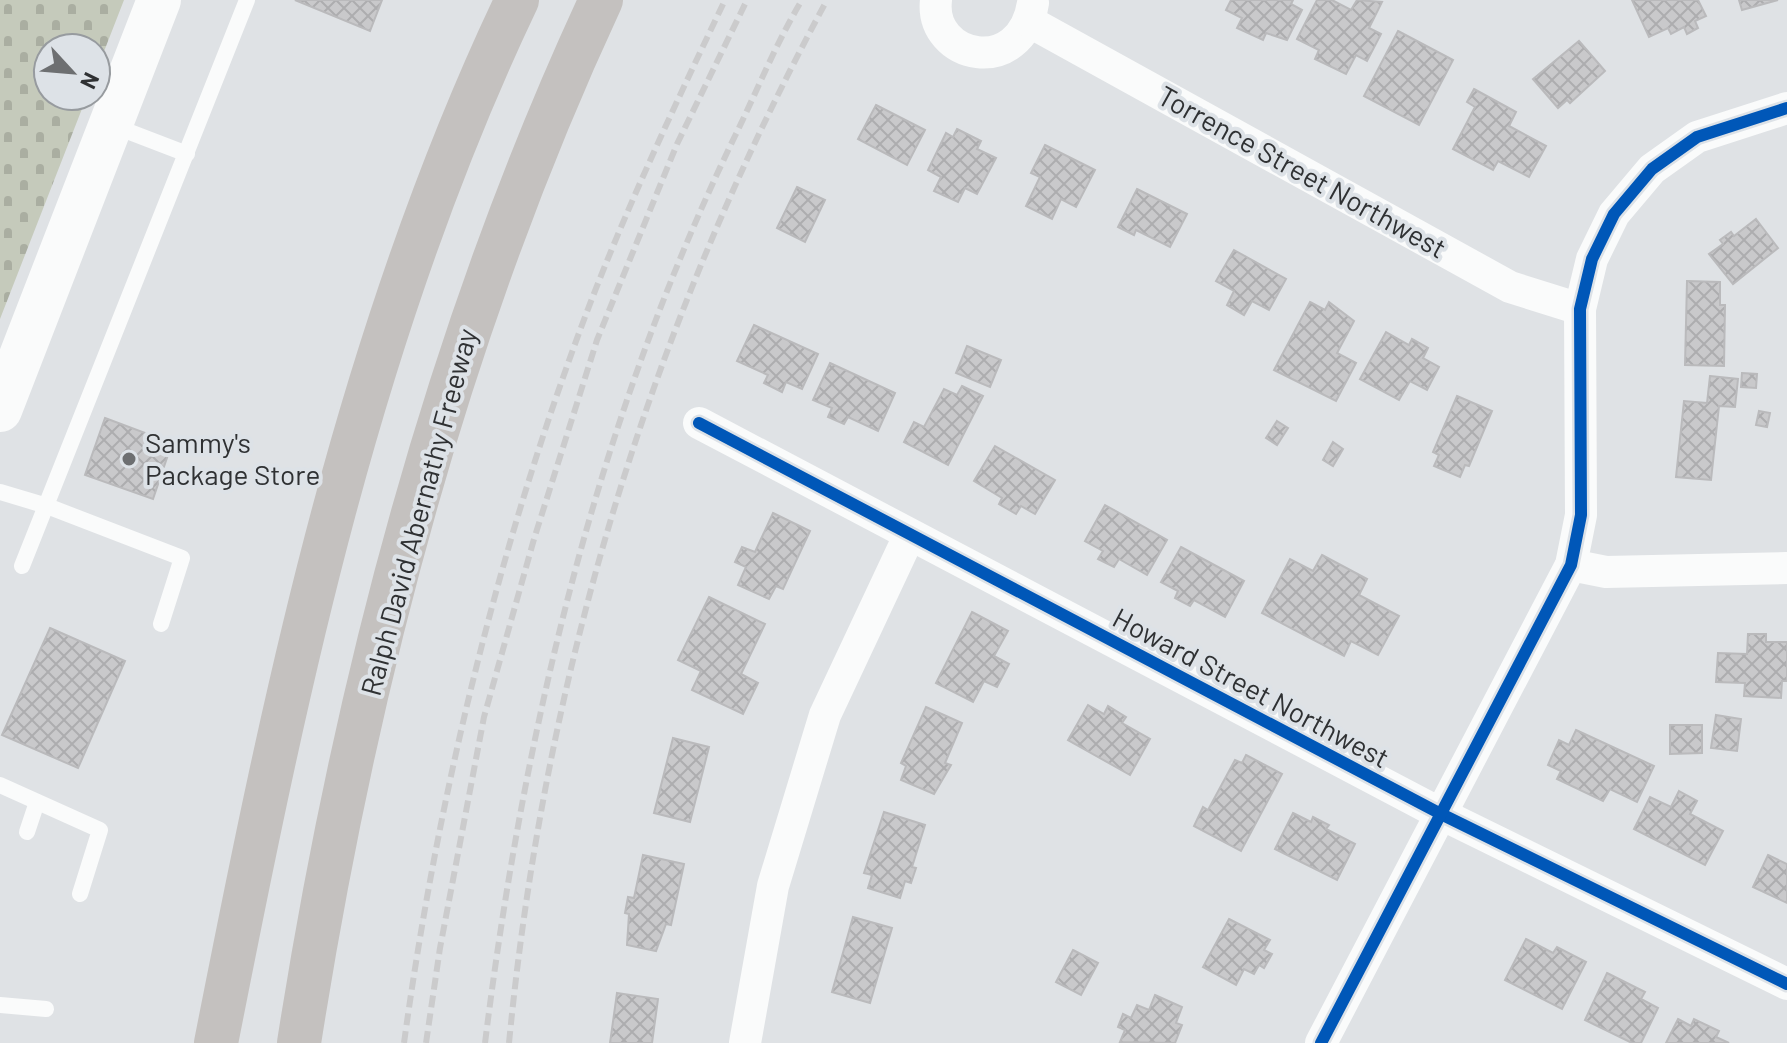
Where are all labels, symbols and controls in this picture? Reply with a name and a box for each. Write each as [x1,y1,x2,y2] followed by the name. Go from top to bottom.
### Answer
[32,32,112,112] north arrow
[76,69,106,93] text: N
[1152,78,1452,265] street label: Torrence Street Northwest
[353,324,483,699] street label: Ralph David Abernathy Freeway
[145,425,320,491] place label: Sammy's Package Store
[120,450,138,468] marker: Sammy's Package Store
[1108,600,1395,774] street label: Howard Street Northwest

